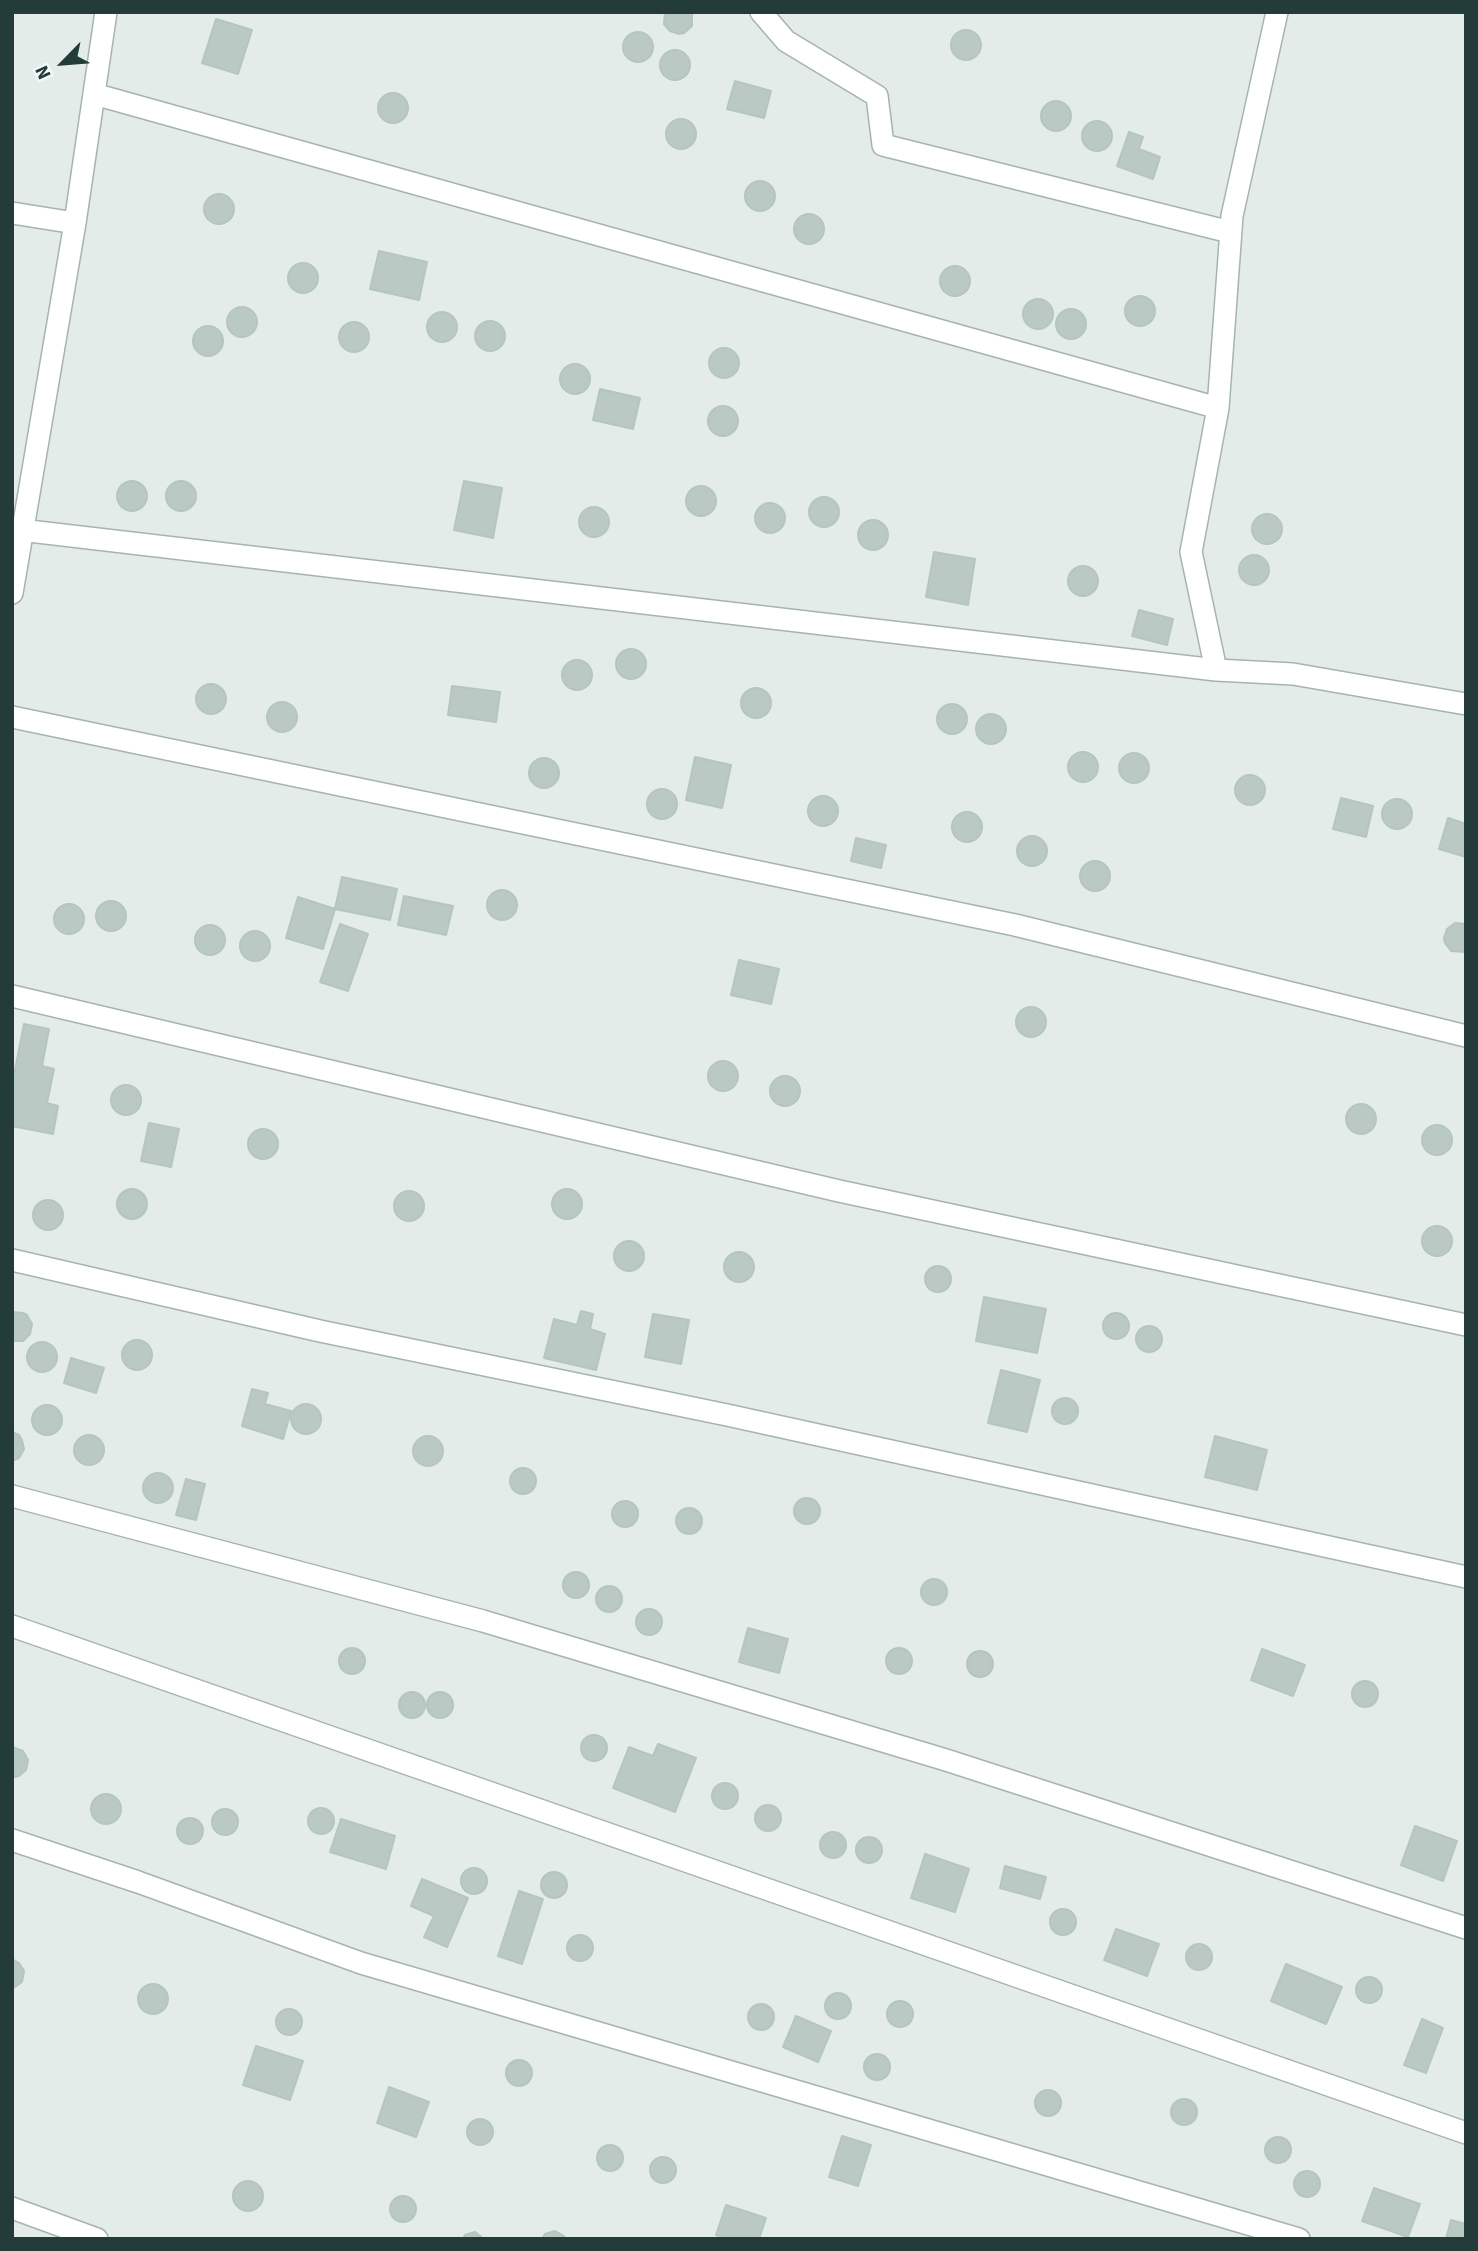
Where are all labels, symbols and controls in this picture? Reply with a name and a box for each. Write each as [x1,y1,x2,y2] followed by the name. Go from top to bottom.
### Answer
[28,28,98,98] north arrow
[29,61,58,84] text: N

